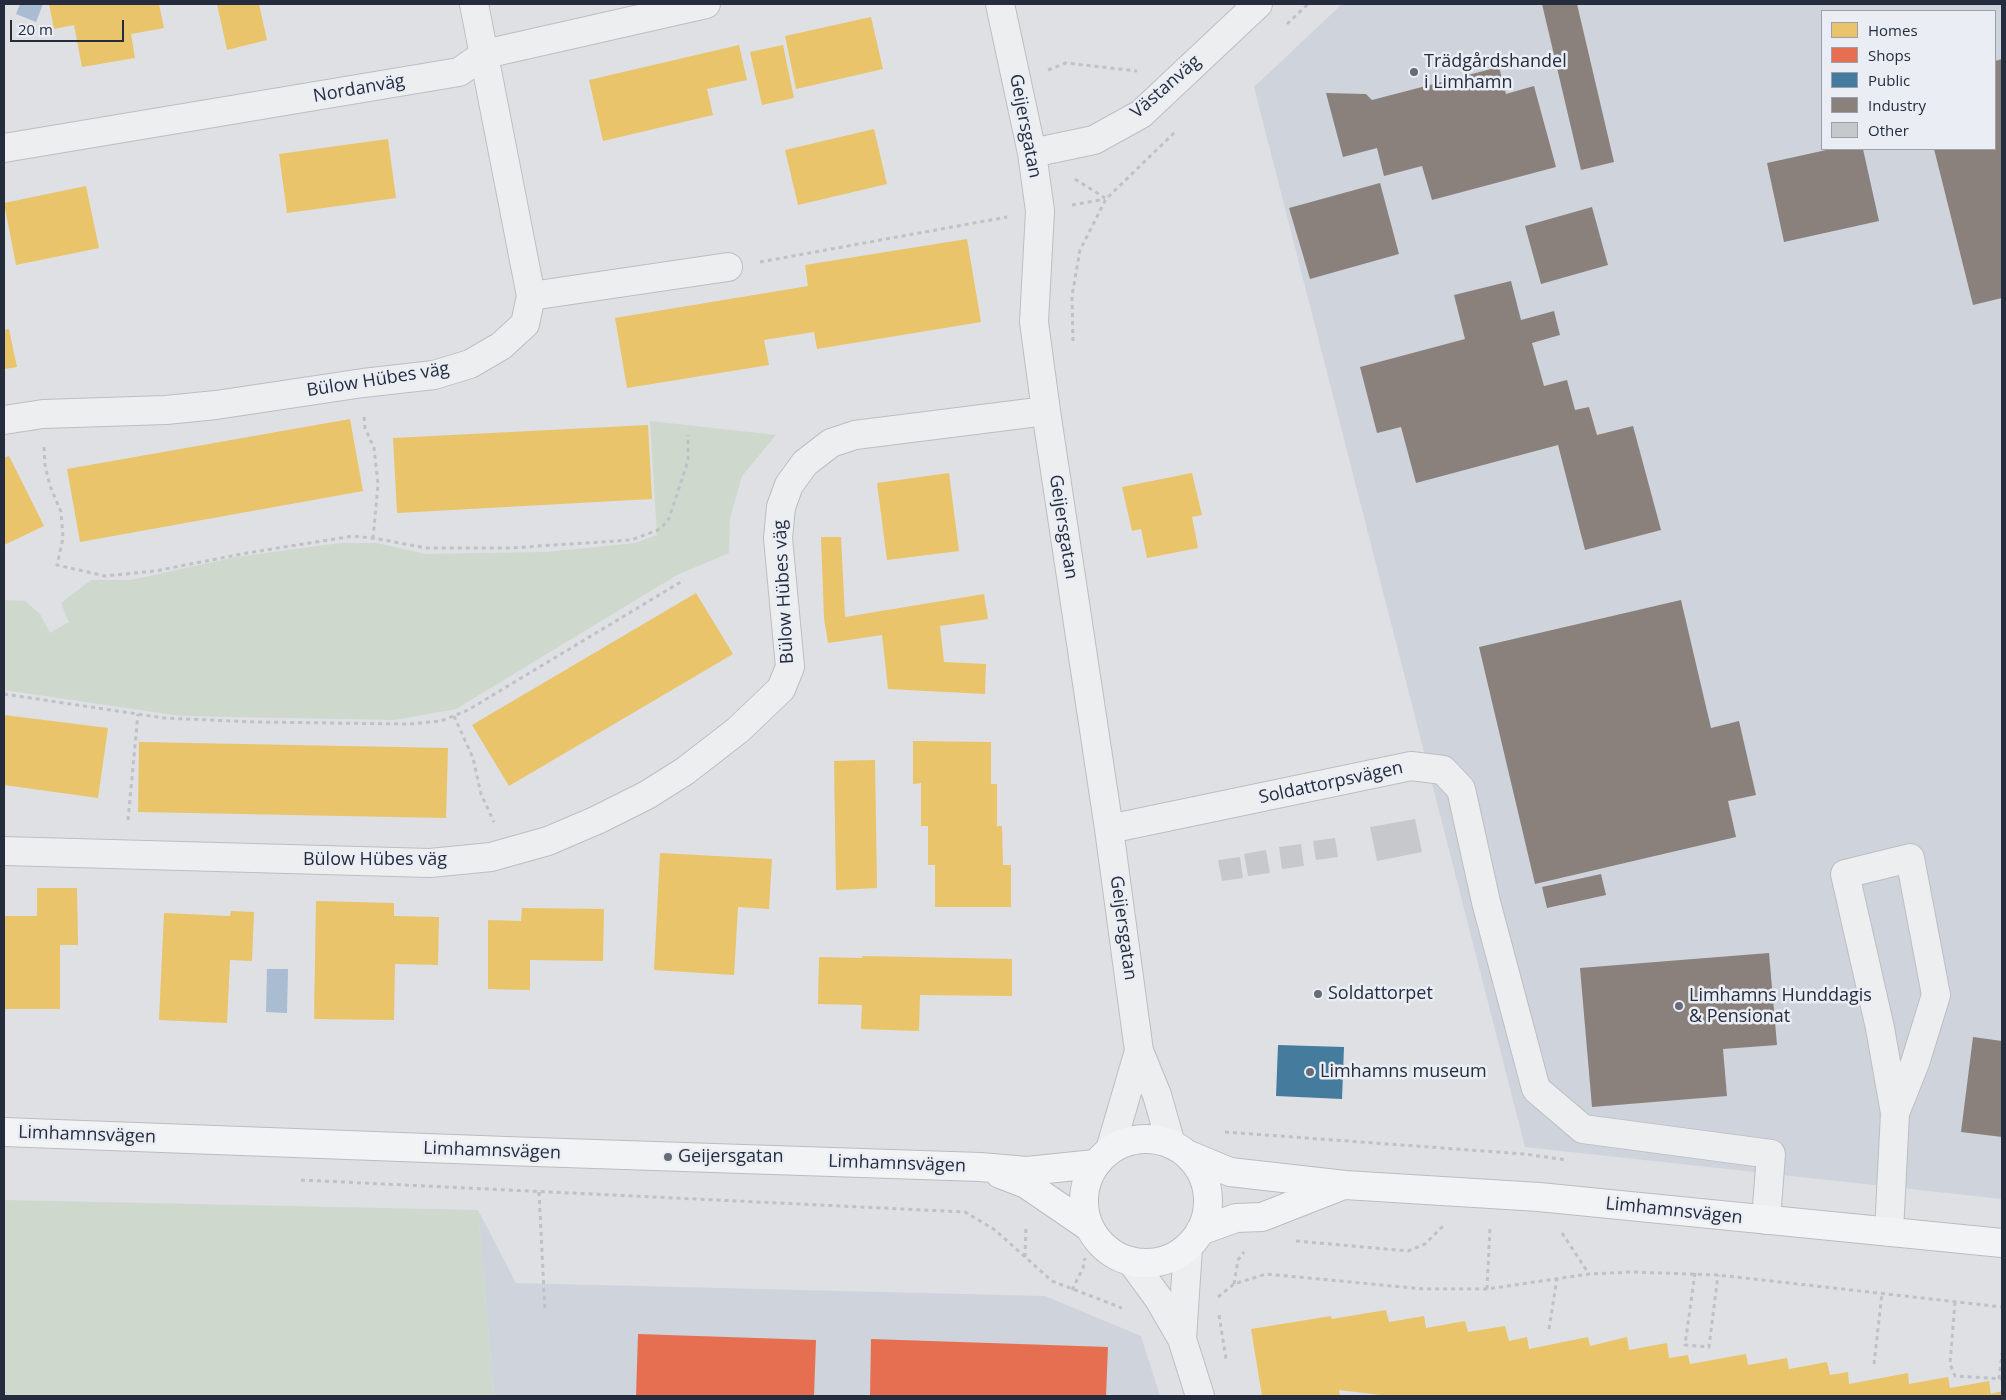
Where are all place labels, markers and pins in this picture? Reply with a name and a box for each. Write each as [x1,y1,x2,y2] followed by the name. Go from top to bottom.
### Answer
[1424,51,1567,94] place label: Trädgårdshandel i Limhamn
[1408,66,1420,78] marker: Trädgårdshandel i Limhamn
[1328,983,1433,1005] place label: Soldattorpet
[1689,985,1872,1028] place label: Limhamns Hunddagis & Pensionat
[1312,988,1324,1000] marker: Soldattorpet
[1673,1000,1685,1012] marker: Limhamns Hunddagis & Pensionat
[1320,1061,1487,1083] place label: Limhamns museum
[1304,1066,1316,1078] marker: Limhamns museum
[678,1146,784,1168] place label: Geijersgatan
[662,1151,674,1163] marker: Geijersgatan

